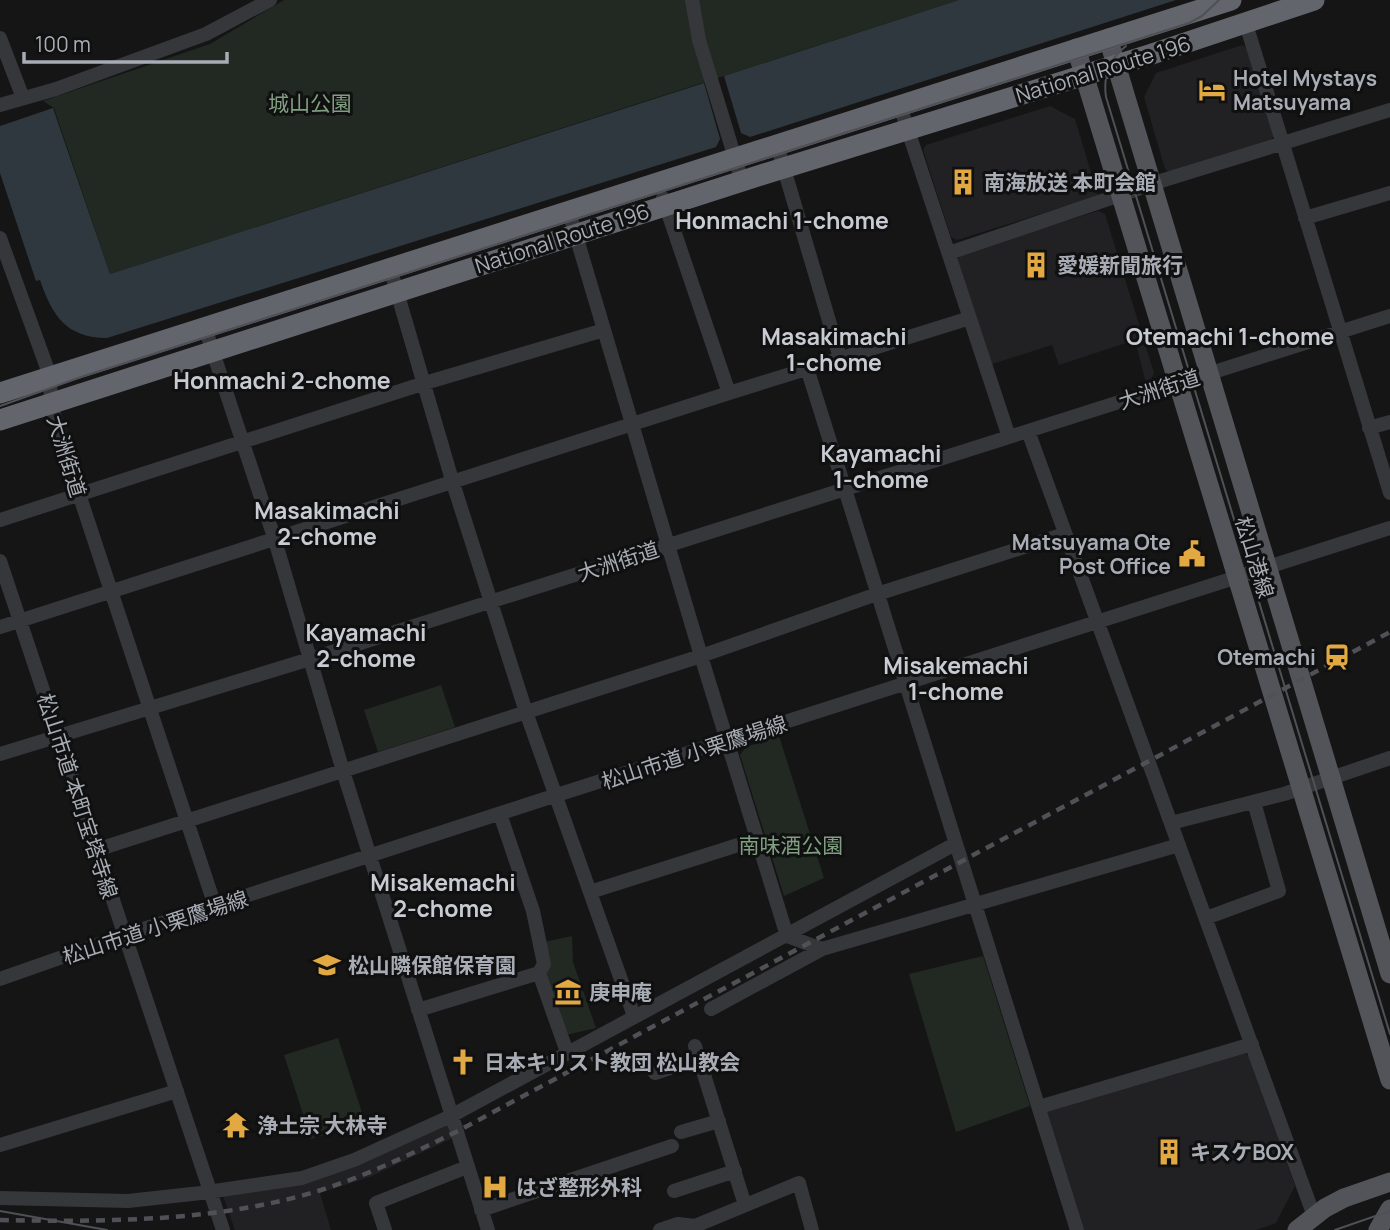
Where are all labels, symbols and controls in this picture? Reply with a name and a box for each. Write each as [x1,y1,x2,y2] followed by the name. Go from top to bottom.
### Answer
[24,21,228,65] scale bar
[1012,29,1194,109] street label: National Route 196
[35,30,91,58] text: 100 m
[1233,64,1377,116] place label: Hotel Mystays Matsuyama
[1197,75,1227,105] hotel icon: Hotel Mystays Matsuyama
[268,89,352,117] park label: 城山公園
[948,167,978,197] building icon: 南海放送 本町会館
[984,168,1156,196] place label: 南海放送 本町会館
[471,197,653,279] street label: National Route 196
[675,204,889,236] district label: Honmachi 1-chome
[1021,250,1051,280] building icon: 愛媛新聞旅行
[1057,251,1183,279] place label: 愛媛新聞旅行
[761,320,907,378] district label: Masakimachi 1-chome
[1126,320,1334,352] district label: Otemachi 1-chome
[1115,363,1203,415] street label: 大洲街道
[173,364,391,396] district label: Honmachi 2-chome
[41,412,93,500] street label: 大洲街道
[820,437,942,495] district label: Kayamachi 1-chome
[254,494,400,552] district label: Masakimachi 2-chome
[1229,513,1281,601] street label: 松山港線
[1012,528,1171,580] place label: Matsuyama Ote Post Office
[574,535,662,587] street label: 大洲街道
[1177,539,1207,569] public building icon: Matsuyama Ote Post Office
[305,616,427,674] district label: Kayamachi 2-chome
[1322,642,1352,672] station icon: Otemachi
[1217,643,1316,671] place label: Otemachi
[883,649,1029,707] district label: Misakemachi 1-chome
[32,690,124,902] street label: 松山市道 本町宝塔寺線
[598,709,790,795] street label: 松山市道 小栗鷹場線
[739,831,844,859] park label: 南味酒公園
[370,866,516,924] district label: Misakemachi 2-chome
[59,884,251,970] street label: 松山市道 小栗鷹場線
[312,950,342,980] school or university icon: 松山隣保館保育園
[348,951,516,979] place label: 松山隣保館保育園
[553,977,583,1007] museum icon: 庚申庵
[589,978,652,1006] place label: 庚申庵
[448,1047,478,1077] church icon: 日本キリスト教団 松山教会
[484,1048,740,1076] place label: 日本キリスト教団 松山教会
[221,1110,251,1140] temple icon: 浄土宗 大林寺
[257,1111,387,1139] place label: 浄土宗 大林寺
[1154,1137,1184,1167] building icon: キスケBOX
[1190,1138,1294,1166] place label: キスケBOX
[480,1172,510,1202] hospital icon: はざ整形外科
[516,1173,642,1201] place label: はざ整形外科

